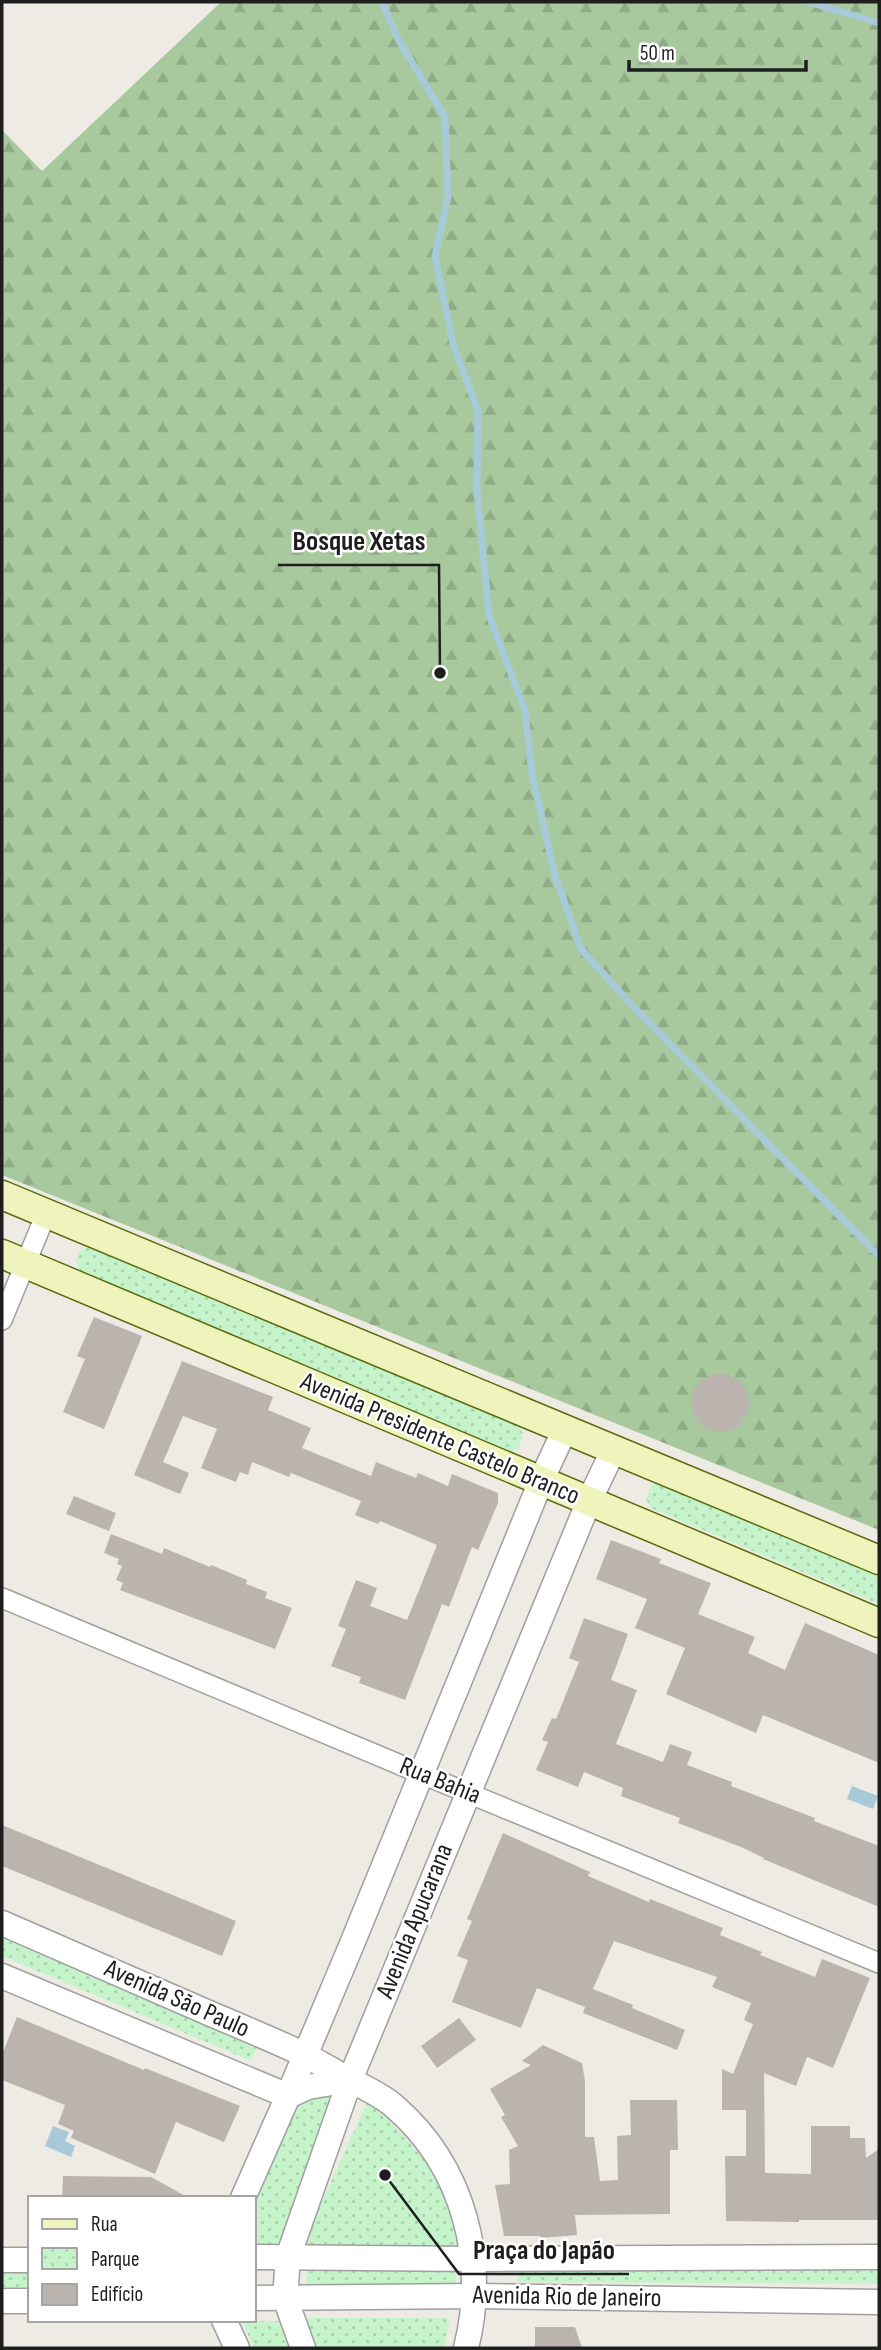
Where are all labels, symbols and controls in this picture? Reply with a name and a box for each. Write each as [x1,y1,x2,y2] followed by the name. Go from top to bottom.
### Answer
[629,28,806,72] scale bar
[640,41,675,66] text: 50 m
[278,516,439,565] callout: Bosque Xetas
[293,525,425,558] text: Bosque Xetas
[295,1366,584,1512] street label: Avenida Presidente Castelo Branco
[395,1751,485,1811] street label: Rua Bahia
[370,1839,460,2004] street label: Avenida Apucarana
[99,1953,254,2045] street label: Avenida São Paulo
[28,2196,256,2322] legend
[91,2212,118,2237] text: Rua
[459,2225,629,2274] callout: Praça do Japão
[473,2234,615,2267] text: Praça do Japão
[91,2247,139,2272] text: Parque
[471,2280,662,2314] street label: Avenida Rio de Janeiro
[91,2282,143,2307] text: Edifício

